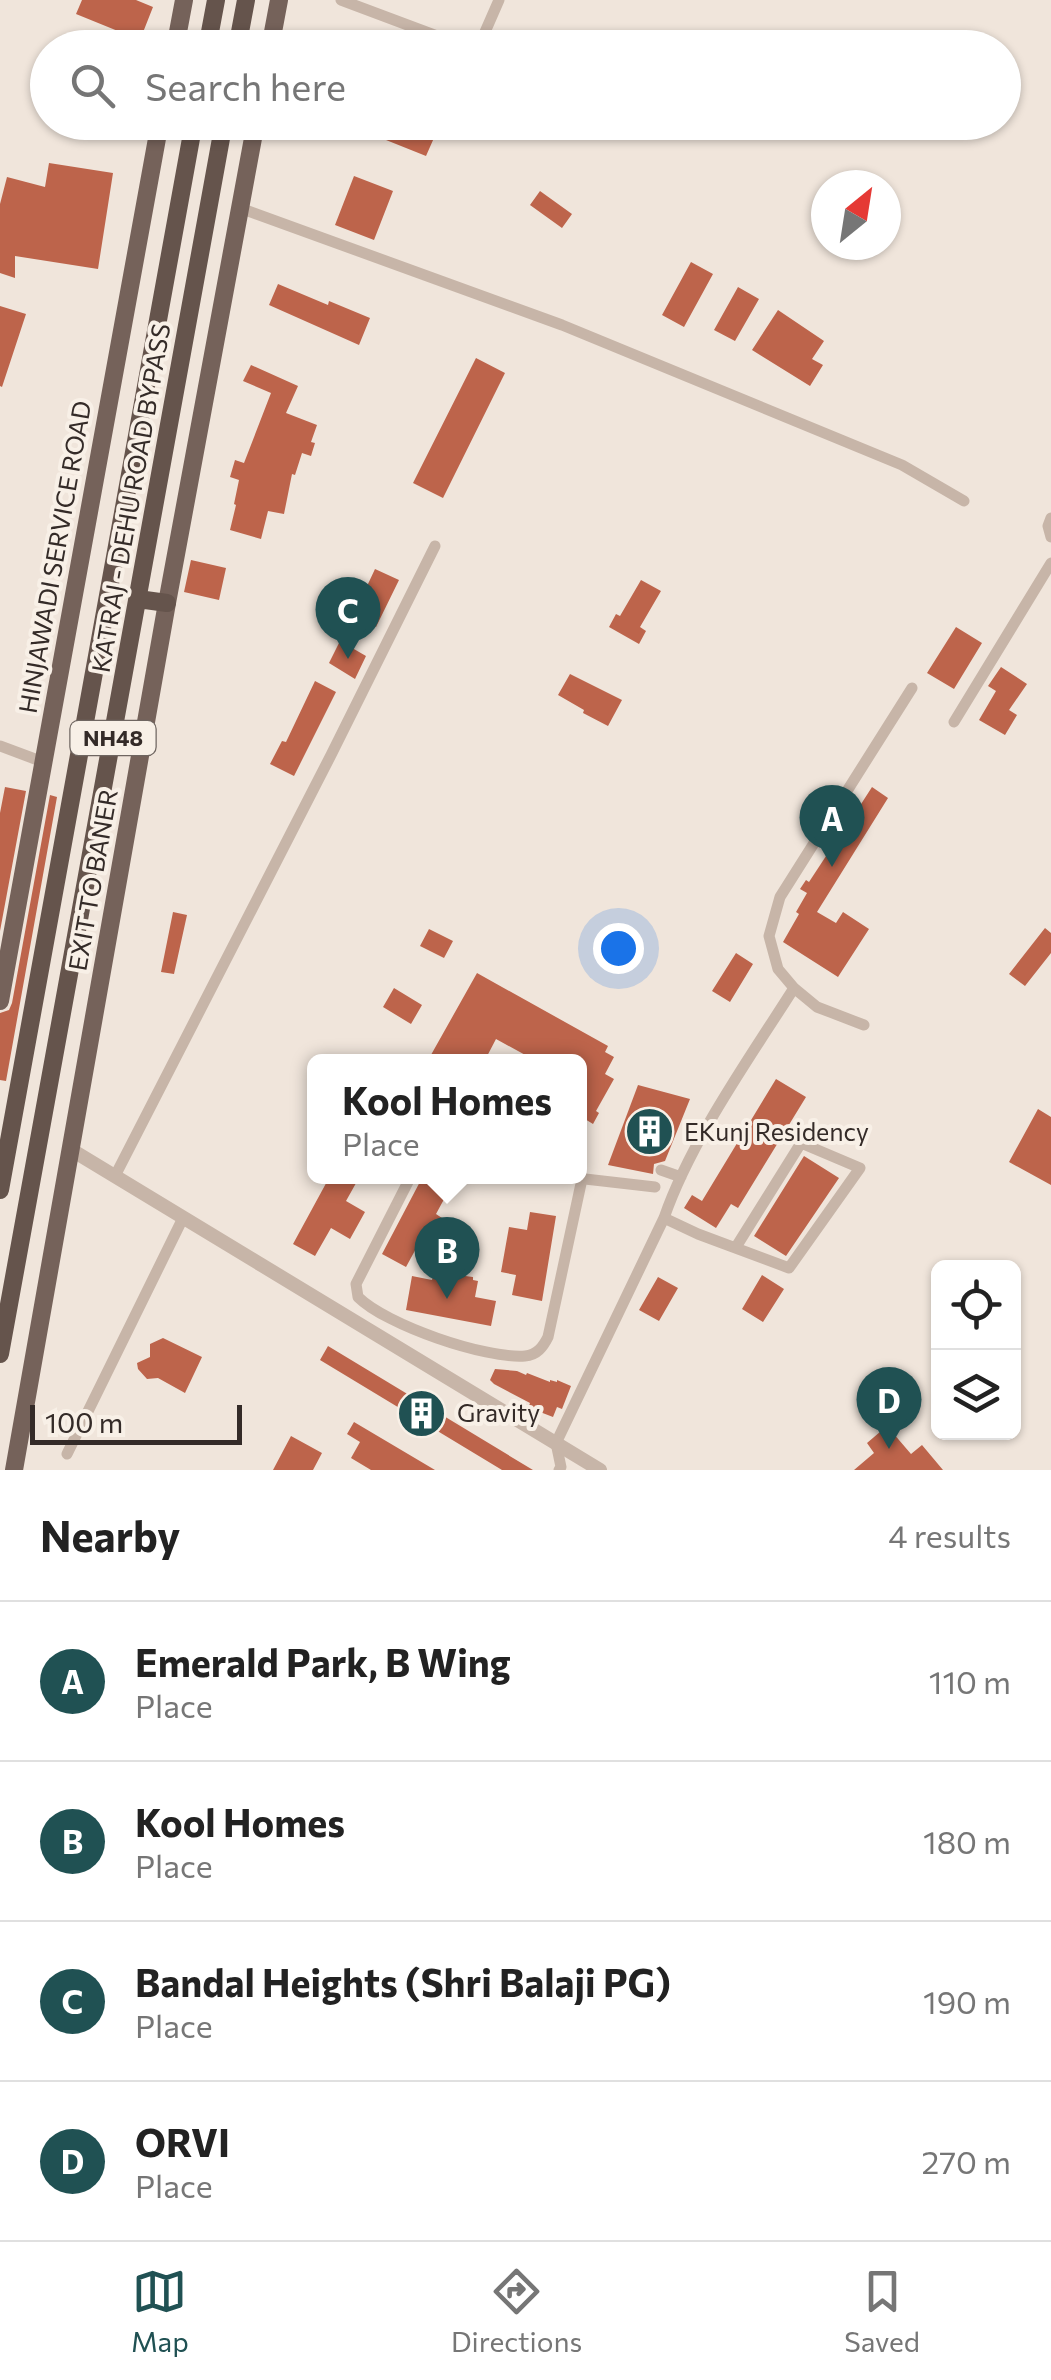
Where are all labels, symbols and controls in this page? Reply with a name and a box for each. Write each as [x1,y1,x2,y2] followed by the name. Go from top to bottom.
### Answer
[30,30,1021,140] search box
[65,58,120,113] icon: search
[145,62,346,109] text: Search here
[811,170,901,260] north arrow
[85,321,176,675] street label: KATRAJ - DEHU ROAD BYPASS
[12,398,96,715] street label: HINJAWADI SERVICE ROAD
[316,576,380,659] pin: C
[70,721,156,755] road number: NH48
[800,784,864,867] pin: A
[61,786,123,973] street label: EXIT TO BANER
[593,923,644,974] your location
[307,1054,587,1184] popup
[342,1076,552,1123] text: Kool Homes
[623,1106,675,1158] building icon: EKunj Residency
[684,1116,869,1146] place label: EKunj Residency
[342,1123,420,1163] text: Place
[414,1216,480,1299] pin: B
[931,1260,1021,1440] map controls
[931,1260,1021,1350] button: locate
[931,1350,1021,1440] button: layers
[856,1366,922,1449] pin: D
[396,1387,448,1439] building icon: Gravity
[457,1397,540,1427] place label: Gravity
[30,1400,242,1444] scale bar
[45,1405,123,1439] text: 100 m
[40,1509,180,1561] text: Nearby
[888,1515,1011,1555] text: 4 results
[135,1638,511,1685] text: Emerald Park, B Wing
[61,1661,84,1701] text: A
[929,1661,1011,1701] text: 110 m
[135,1685,213,1725] text: Place
[135,1798,345,1845] text: Kool Homes
[62,1821,83,1861] text: B
[923,1821,1011,1861] text: 180 m
[135,1845,213,1885] text: Place
[135,1958,671,2005] text: Bandal Heights (Shri Balaji PG)
[62,1981,83,2021] text: C
[923,1981,1011,2021] text: 190 m
[135,2005,213,2045] text: Place
[135,2118,230,2165] text: ORVI
[61,2141,84,2181] text: D
[922,2141,1011,2181] text: 270 m
[135,2165,213,2205] text: Place
[131,2264,189,2358] tab: Map
[451,2264,582,2358] tab: Directions
[844,2264,920,2358] tab: Saved

